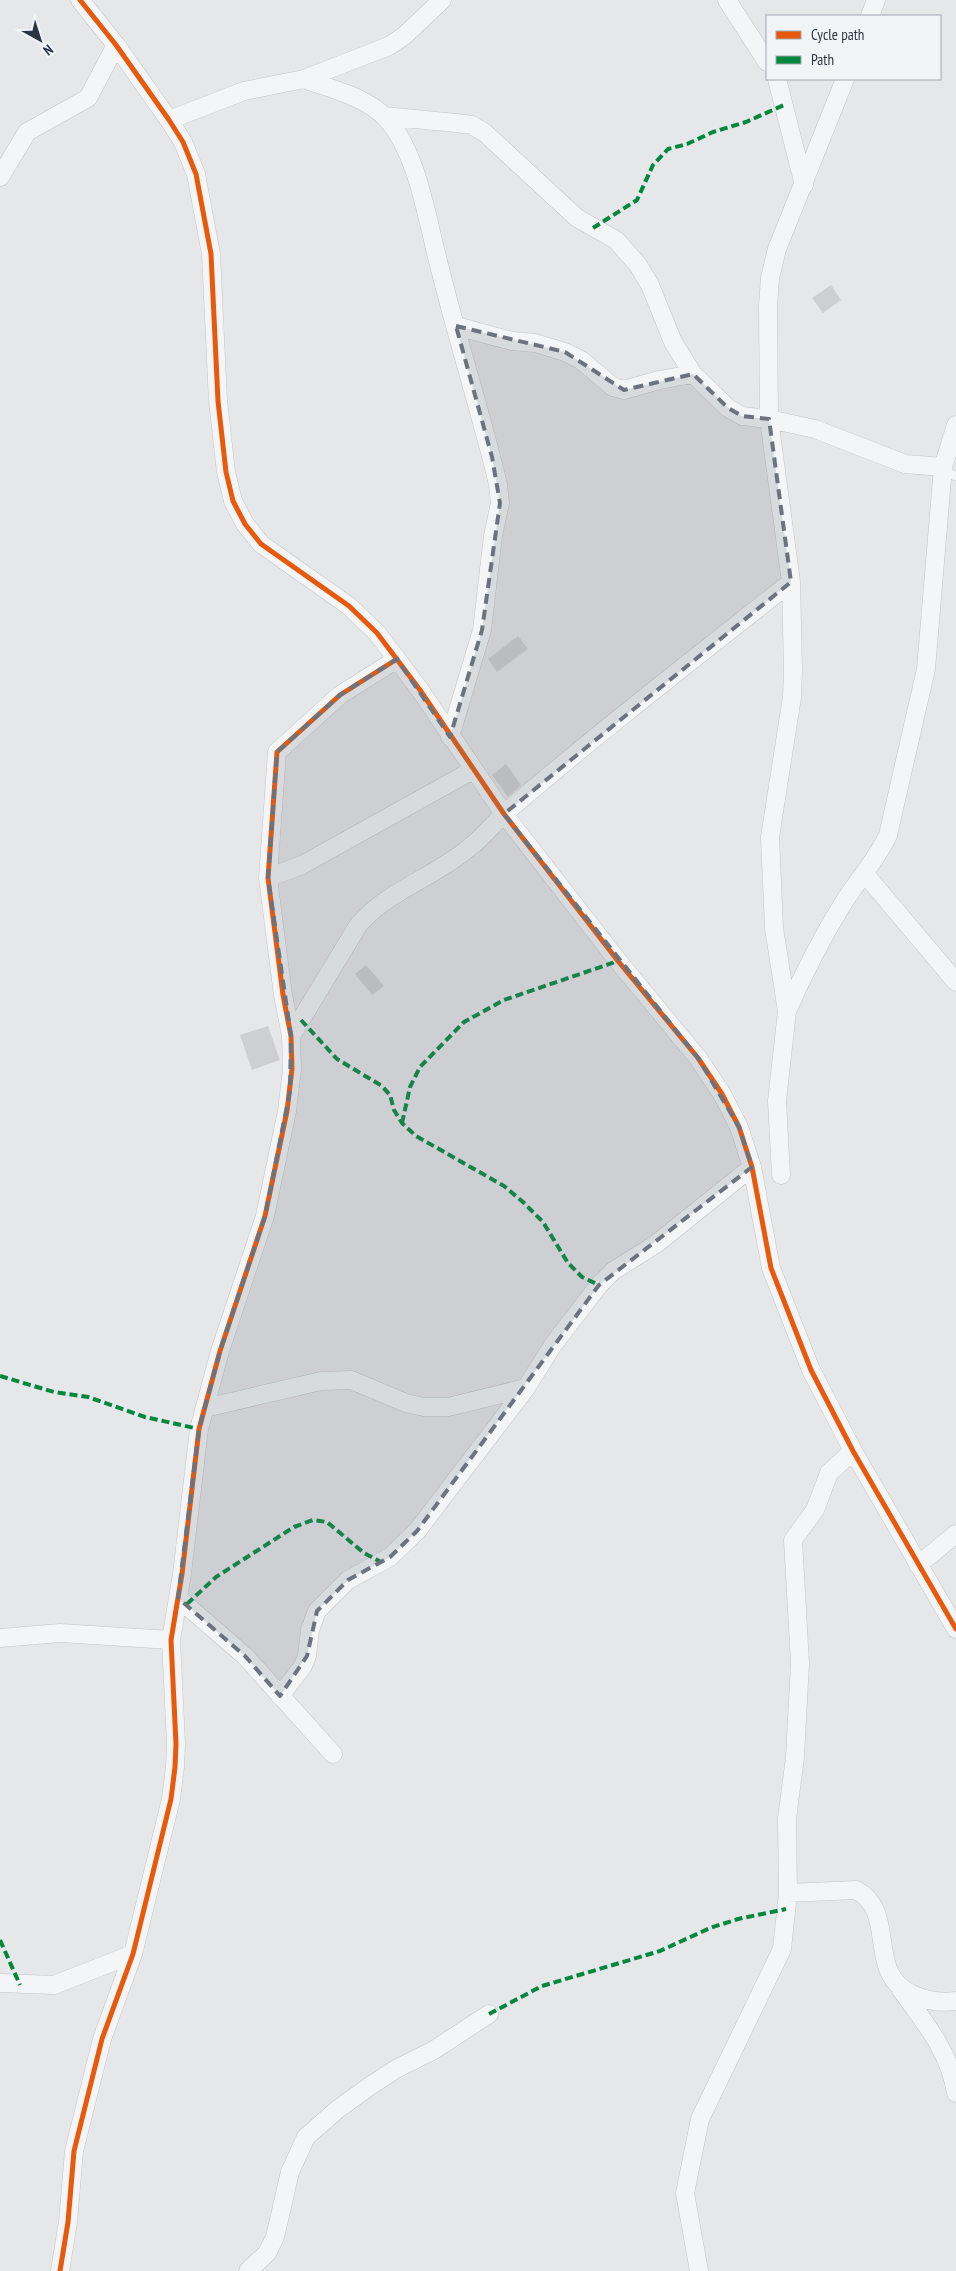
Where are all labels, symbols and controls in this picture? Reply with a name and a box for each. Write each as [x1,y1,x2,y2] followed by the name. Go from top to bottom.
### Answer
[15,15,65,65] north arrow
[766,15,941,80] legend
[811,25,864,44] text: Cycle path
[40,41,57,59] text: N
[811,50,834,69] text: Path

